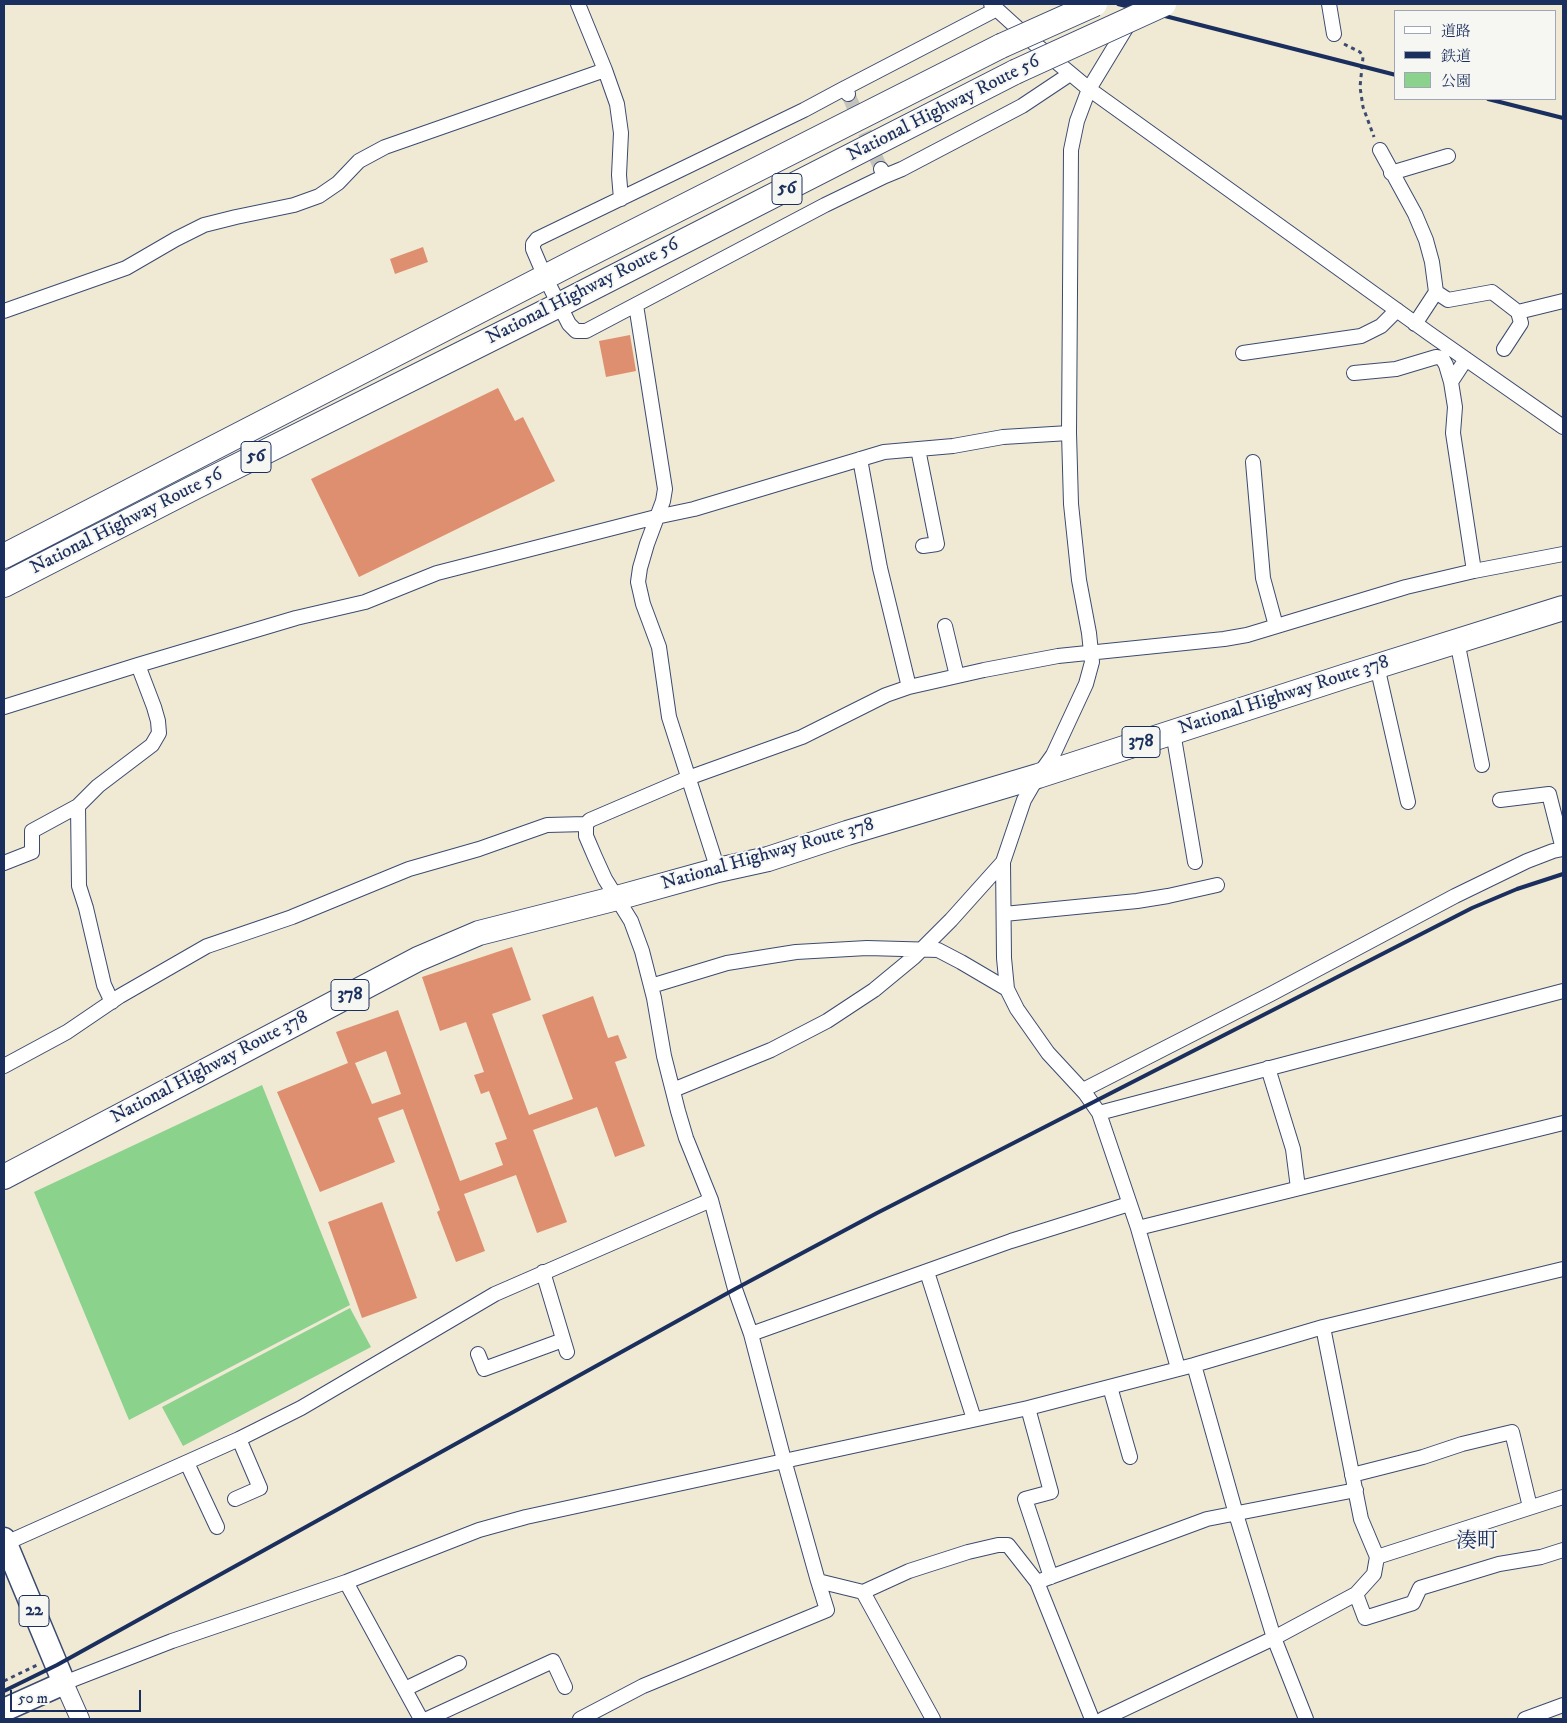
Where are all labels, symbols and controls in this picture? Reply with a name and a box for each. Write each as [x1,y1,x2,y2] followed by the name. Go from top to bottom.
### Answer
[1394,10,1557,100] legend
[1441,22,1471,41] text: 道路
[1441,47,1471,66] text: 鉄道
[844,51,1044,167] street label: National Highway Route 56
[1441,72,1471,91] text: 公園
[772,173,802,204] road number: 56
[483,234,683,350] street label: National Highway Route 56
[241,442,271,472] road number: 56
[27,464,227,580] street label: National Highway Route 56
[1176,651,1392,741] street label: National Highway Route 378
[1122,726,1160,758] road number: 378
[659,814,877,896] street label: National Highway Route 378
[331,980,369,1010] road number: 378
[108,1006,312,1130] street label: National Highway Route 378
[1456,1530,1498,1556] district label: 湊町
[19,1595,49,1626] road number: 22
[12,1680,144,1712] scale bar
[18,1689,48,1708] text: 50 m

